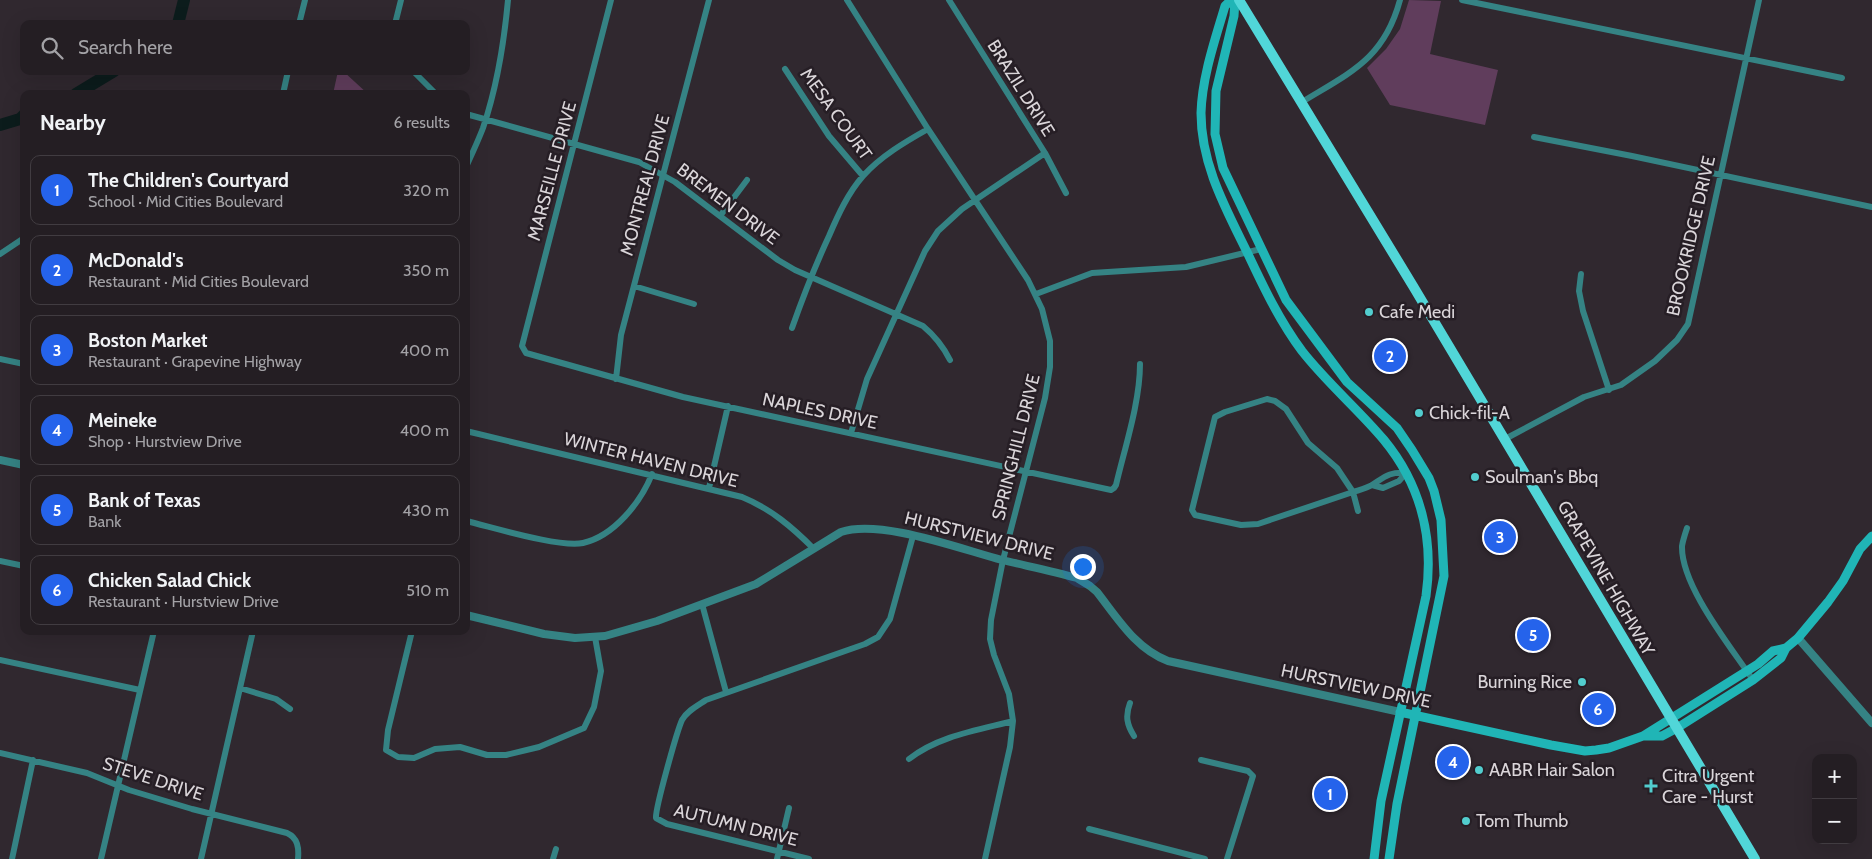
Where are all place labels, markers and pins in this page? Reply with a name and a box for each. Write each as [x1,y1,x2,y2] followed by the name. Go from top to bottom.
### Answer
[1379,301,1455,323] place label: Cafe Medi
[1363,306,1375,318] marker: Cafe Medi
[1374,337,1406,375] pin: 2
[1429,402,1510,424] place label: Chick-fil-A
[1413,407,1425,419] marker: Chick-fil-A
[1485,466,1598,488] place label: Soulman's Bbq
[1469,471,1481,483] marker: Soulman's Bbq
[1484,518,1516,556] pin: 3
[1517,616,1549,654] pin: 5
[1477,671,1572,693] place label: Burning Rice
[1576,676,1588,688] marker: Burning Rice
[1582,690,1614,728] pin: 6
[1437,743,1469,781] pin: 4
[1489,759,1615,781] place label: AABR Hair Salon
[1473,764,1485,776] marker: AABR Hair Salon
[1662,765,1754,808] place label: Citra Urgent Care - Hurst
[1314,775,1346,813] pin: 1
[1644,779,1658,793] marker: Citra Urgent Care - Hurst
[1476,810,1568,832] place label: Tom Thumb
[1460,815,1472,827] marker: Tom Thumb

